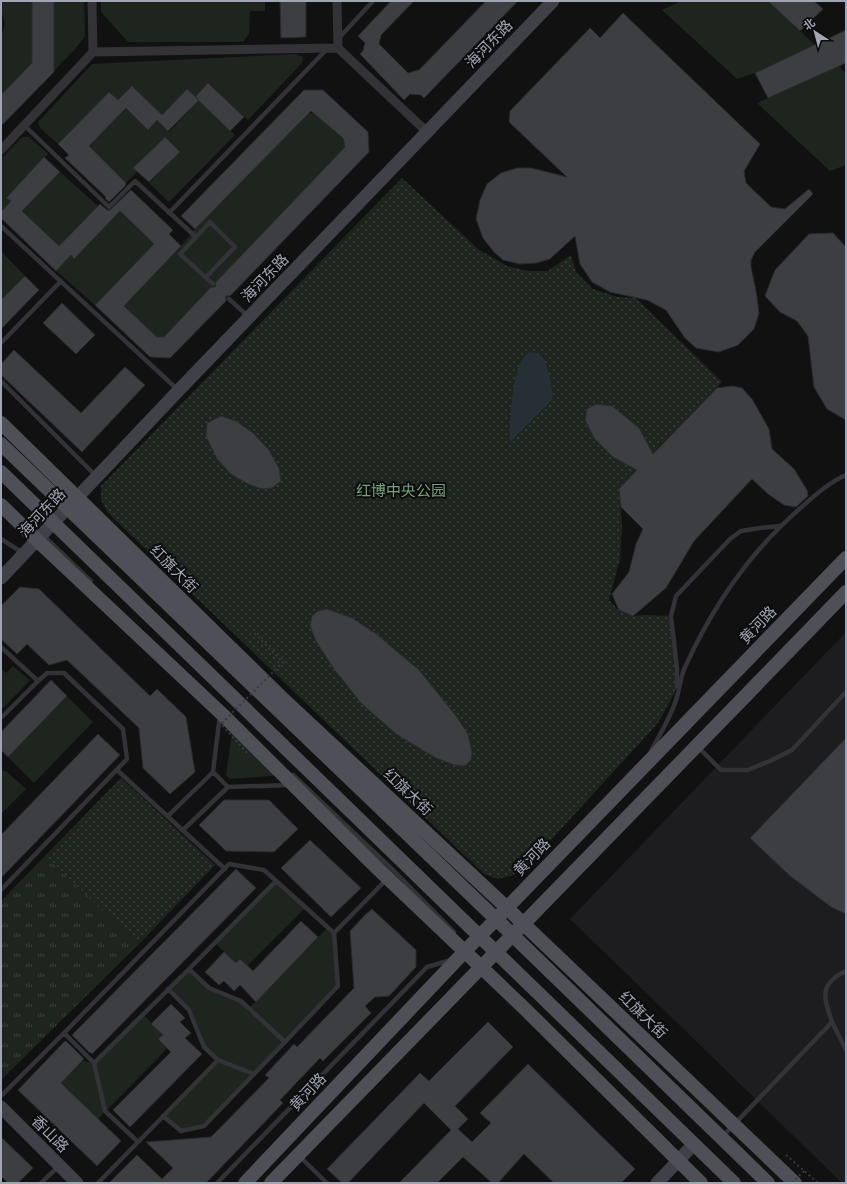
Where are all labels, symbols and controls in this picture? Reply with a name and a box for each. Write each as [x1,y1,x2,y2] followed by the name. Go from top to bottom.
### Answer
[795,12,835,52] north arrow
[461,15,516,72] street label: 海河东路
[801,15,818,33] text: 北
[237,249,292,306] street label: 海河东路
[356,481,446,500] park label: 红博中央公园
[14,484,69,541] street label: 海河东路
[146,541,202,597] street label: 红旗大街
[735,602,780,647] street label: 黄河路
[380,764,437,819] street label: 红旗大街
[509,834,554,879] street label: 黄河路
[615,987,672,1042] street label: 红旗大街
[285,1069,330,1115] street label: 黄河路
[28,1111,73,1156] street label: 香山路

